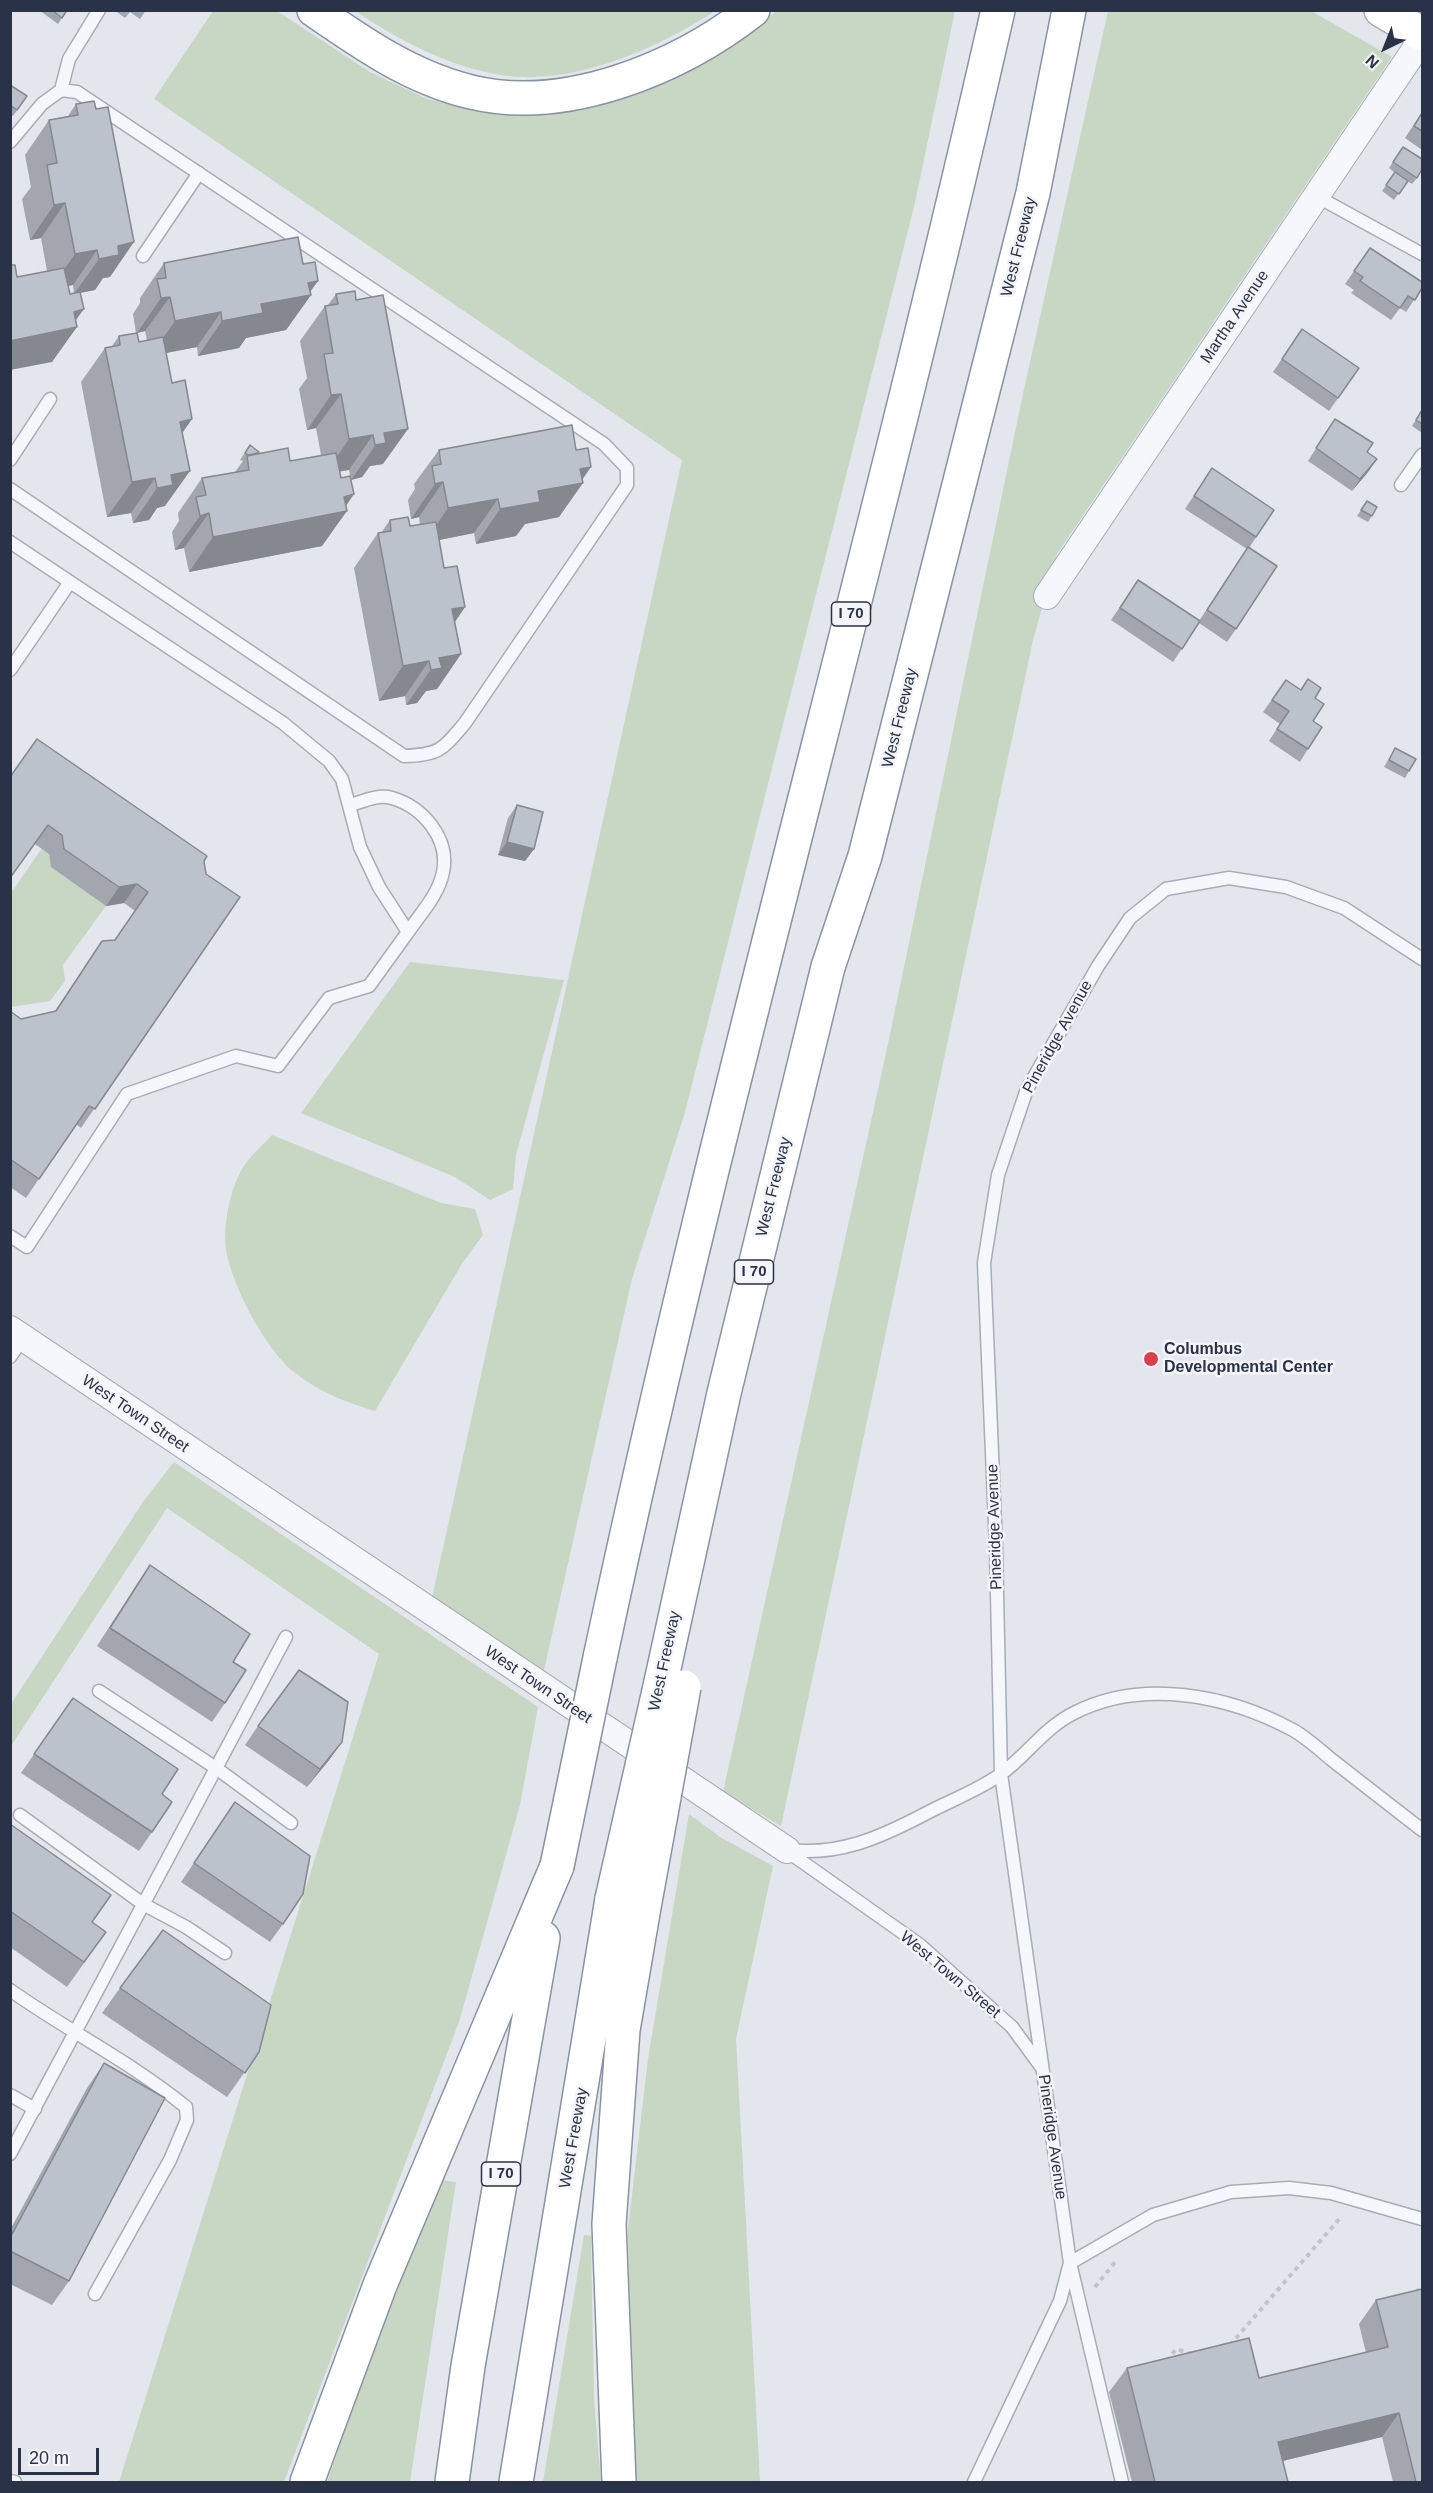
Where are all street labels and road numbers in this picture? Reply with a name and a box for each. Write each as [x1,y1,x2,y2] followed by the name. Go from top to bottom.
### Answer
[997,195,1041,299] street label: West Freeway
[1197,267,1273,367] street label: Martha Avenue
[832,602,870,626] road number: I 70
[878,666,922,770] street label: West Freeway
[1019,977,1097,1097] street label: Pineridge Avenue
[752,1135,796,1239] street label: West Freeway
[734,1260,774,1284] road number: I 70
[78,1371,192,1457] street label: West Town Street
[983,1464,1007,1590] street label: Pineridge Avenue
[645,1609,685,1713] street label: West Freeway
[481,1642,595,1728] street label: West Town Street
[896,1927,1004,2023] street label: West Town Street
[1034,2073,1070,2201] street label: Pineridge Avenue
[556,2086,592,2190] street label: West Freeway
[482,2162,520,2186] road number: I 70

